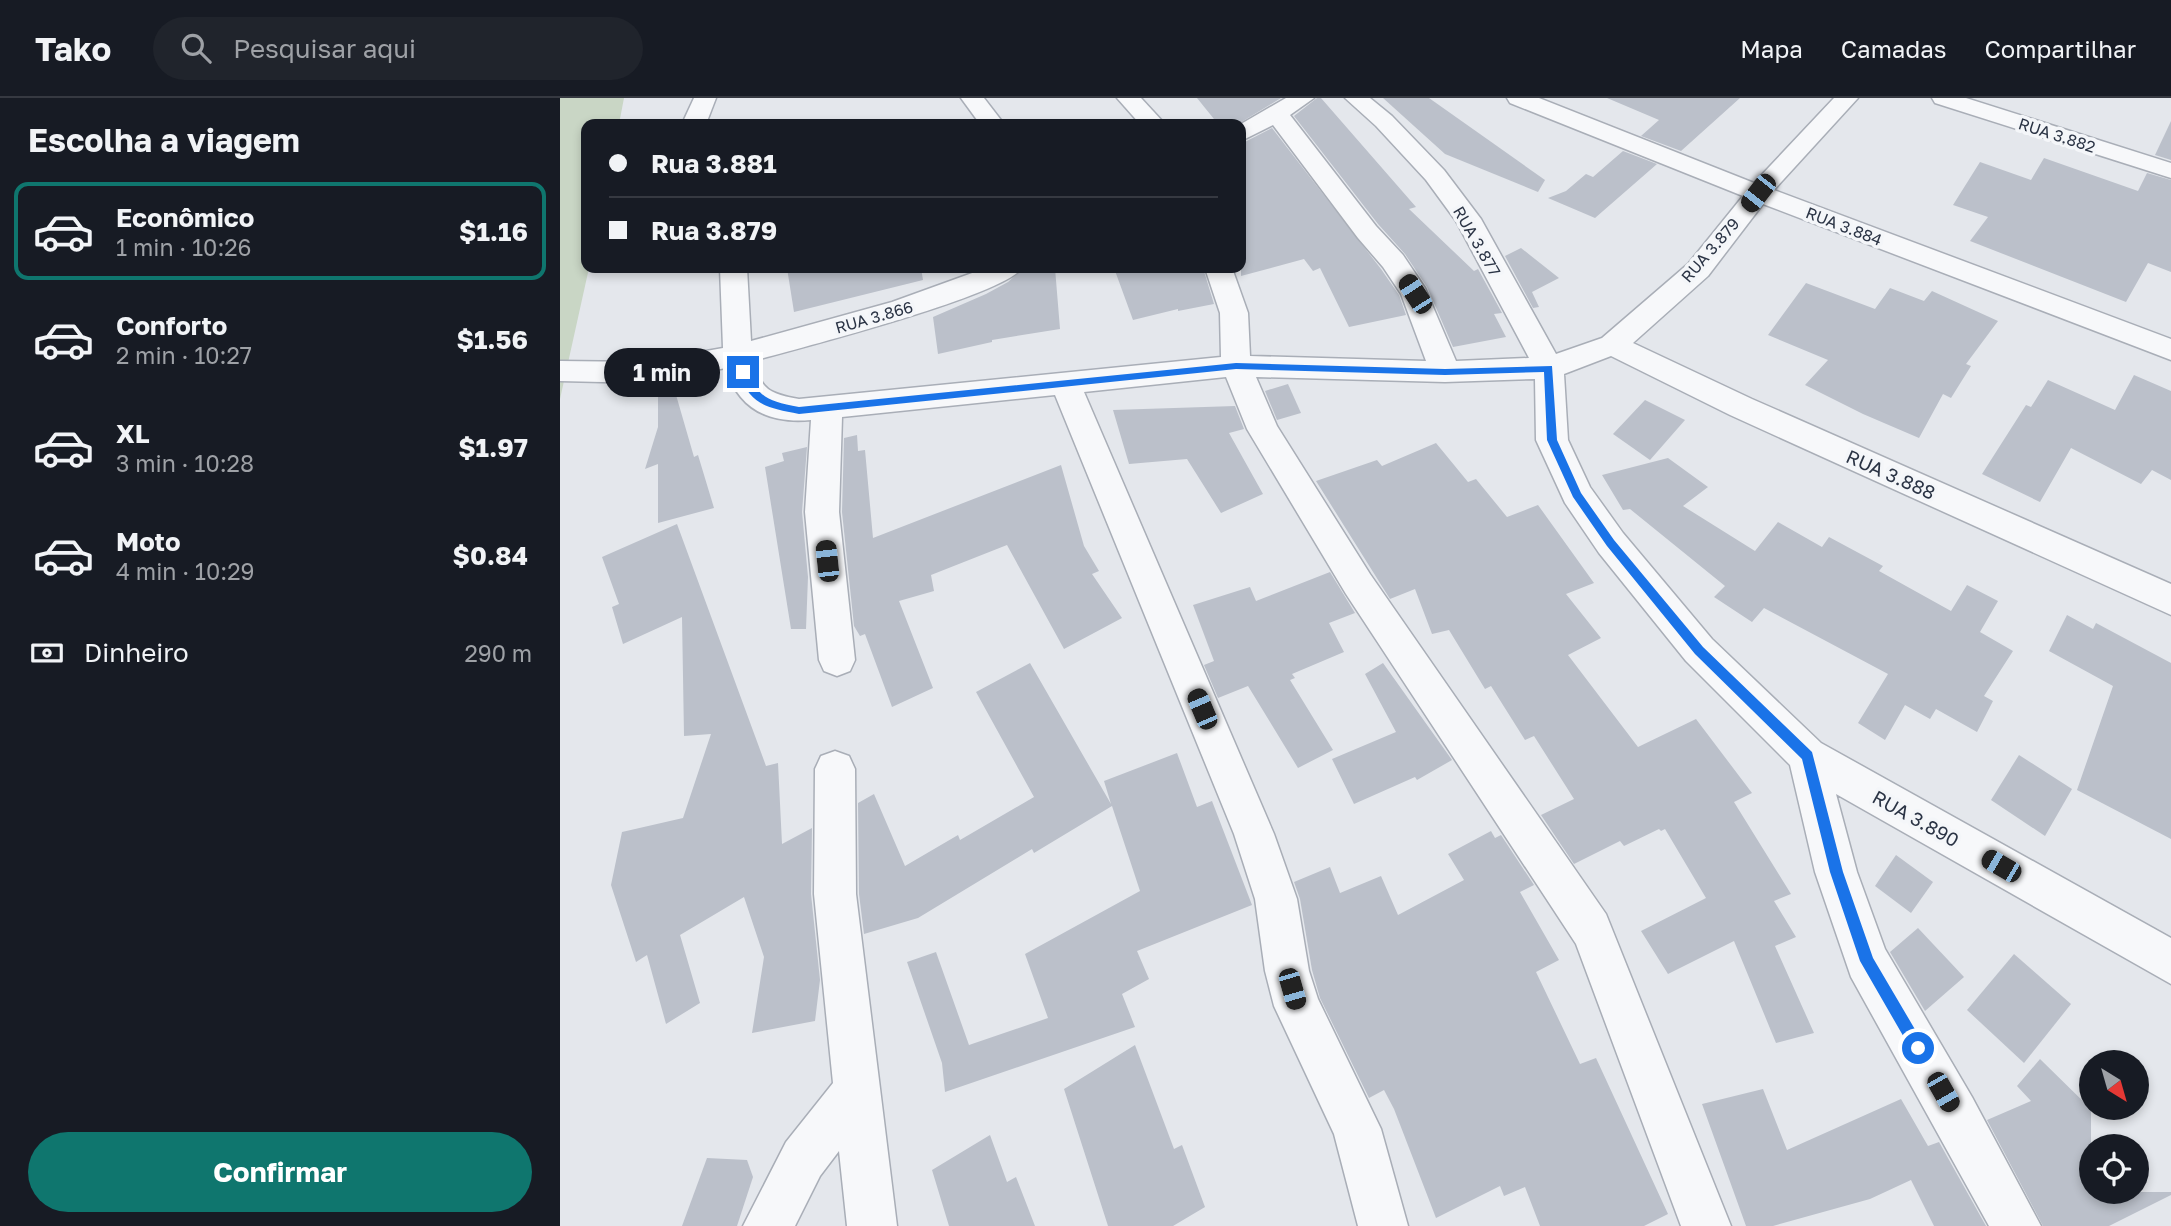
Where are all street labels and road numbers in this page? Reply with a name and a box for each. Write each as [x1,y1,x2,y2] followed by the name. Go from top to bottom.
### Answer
[2016,113,2098,157] street label: RUA 3.882
[1449,202,1505,280] street label: RUA 3.877
[1803,202,1885,250] street label: RUA 3.884
[1677,214,1743,286] street label: RUA 3.879
[833,296,915,338] street label: RUA 3.866
[1843,444,1939,504] street label: RUA 3.888
[1869,785,1963,851] street label: RUA 3.890

